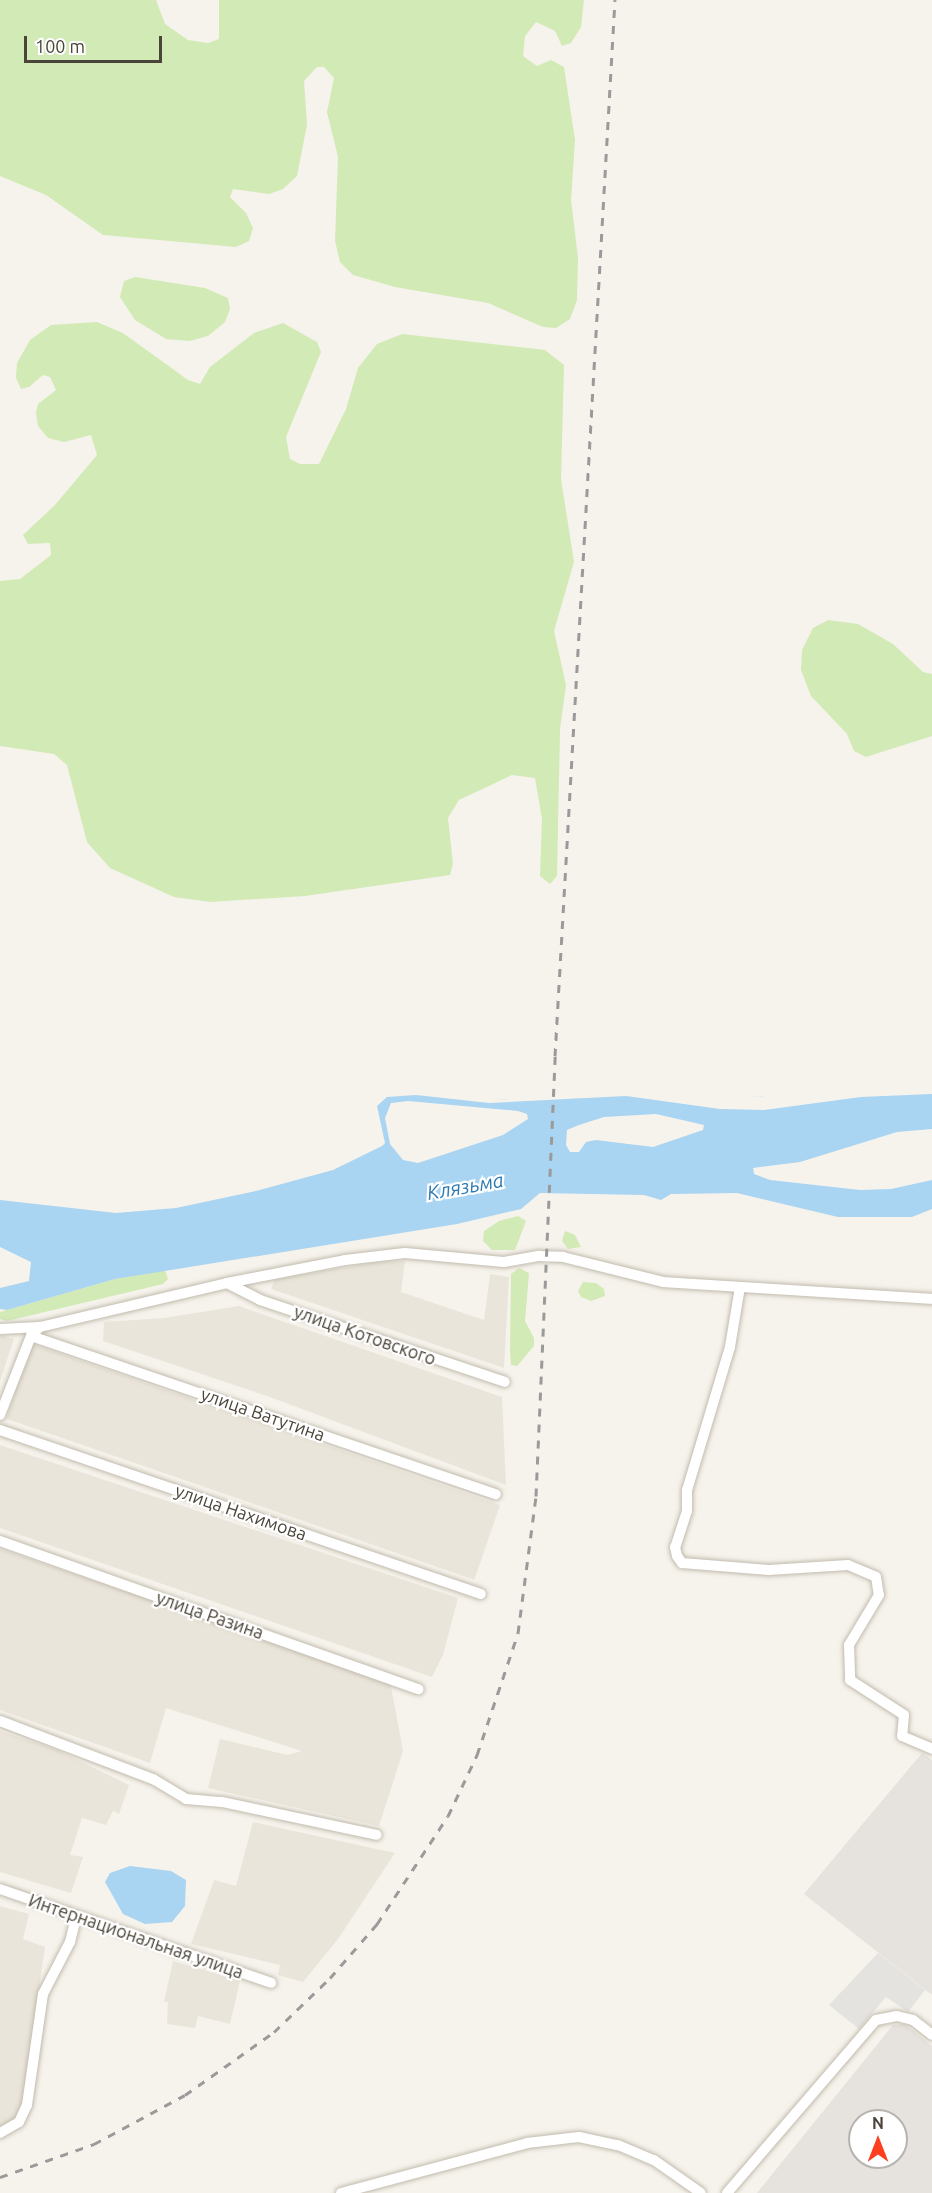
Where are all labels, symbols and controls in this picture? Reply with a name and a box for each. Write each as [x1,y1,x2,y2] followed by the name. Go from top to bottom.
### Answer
[27,24,165,62] scale bar
[35,36,85,56] text: 100 m
[425,1167,505,1205] water label: Клязьма
[291,1301,439,1369] street label: улица Котовского
[198,1383,328,1445] street label: улица Ватутина
[172,1479,310,1545] street label: улица Нахимова
[153,1587,267,1643] street label: улица Разина
[26,1889,246,1983] street label: Интернациональная улица
[848,2109,908,2169] north arrow
[872,2114,884,2132] text: N

